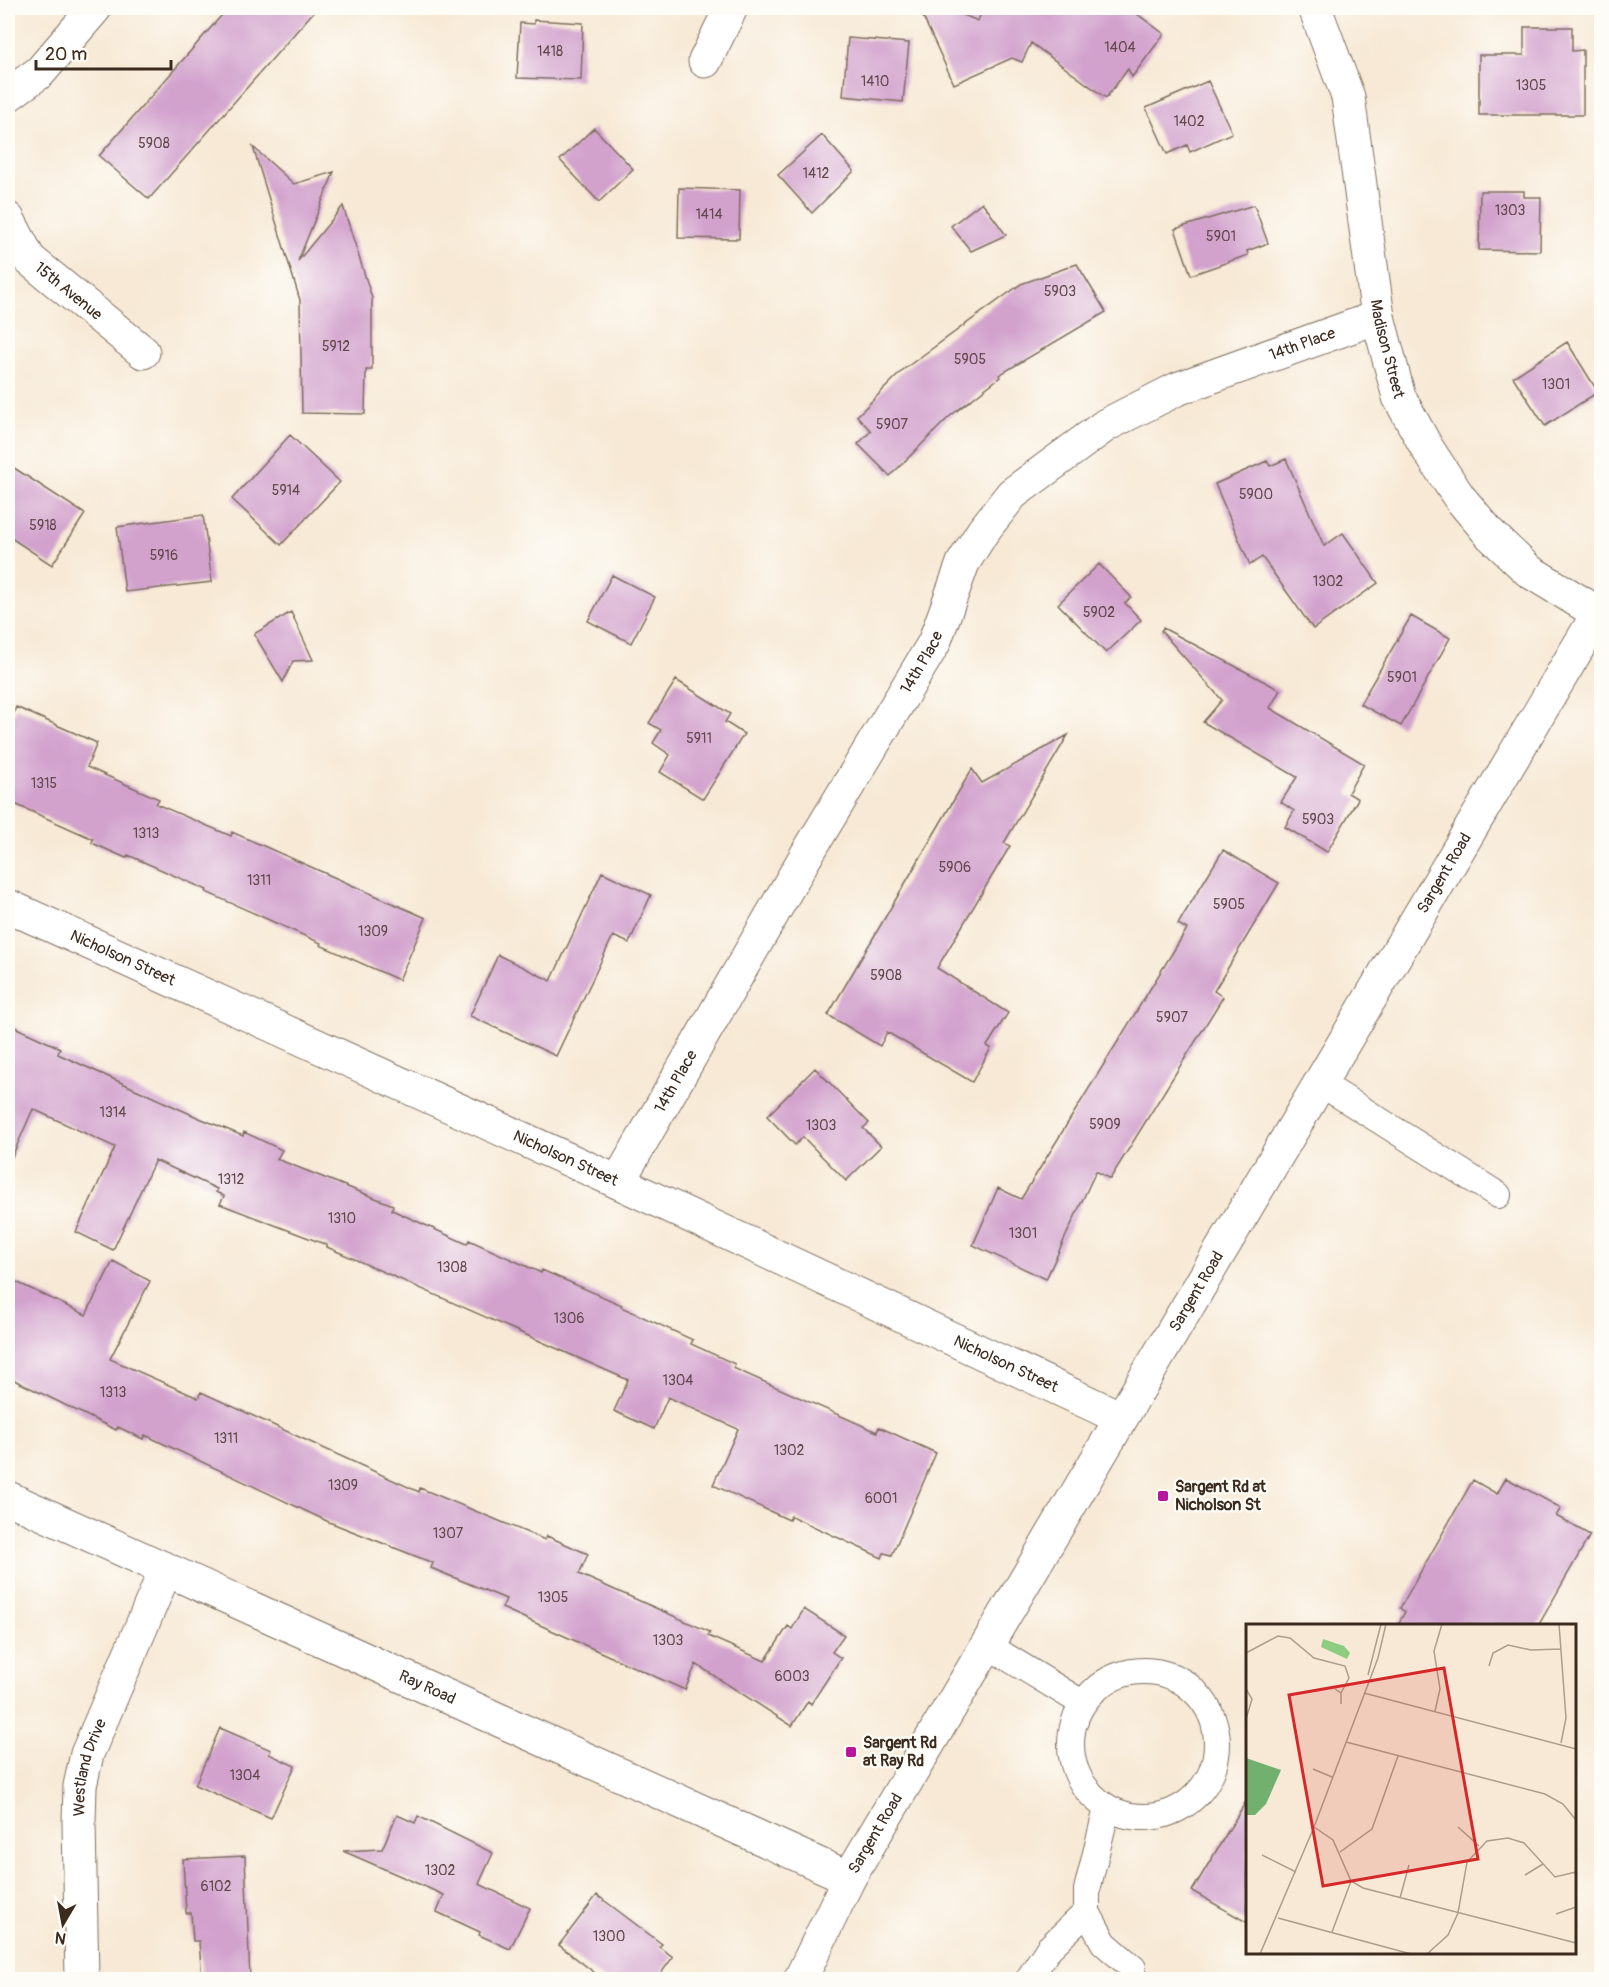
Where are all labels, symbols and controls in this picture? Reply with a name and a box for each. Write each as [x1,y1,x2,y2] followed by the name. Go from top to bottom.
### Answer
[36,33,171,71] scale bar
[1104,39,1136,56] house number: 1404
[45,43,87,66] text: 20 m
[537,43,563,60] house number: 1418
[861,73,889,90] house number: 1410
[1516,77,1546,94] house number: 1305
[1174,113,1205,130] house number: 1402
[138,135,170,152] house number: 5908
[803,165,830,182] house number: 1412
[1495,202,1526,219] house number: 1303
[695,206,723,223] house number: 1414
[1206,228,1236,245] house number: 5901
[30,258,106,325] street label: 15th Avenue
[1044,283,1076,300] house number: 5903
[1366,298,1409,401] street label: Madison Street
[1266,323,1338,365] street label: 14th Place
[322,338,350,355] house number: 5912
[954,351,986,368] house number: 5905
[1542,376,1570,393] house number: 1301
[876,416,908,433] house number: 5907
[272,482,300,499] house number: 5914
[1239,486,1273,503] house number: 5900
[29,517,57,534] house number: 5918
[150,547,178,564] house number: 5916
[1313,573,1344,590] house number: 1302
[1083,604,1115,621] house number: 5902
[896,628,947,697] street label: 14th Place
[1387,669,1417,686] house number: 5901
[686,730,712,747] house number: 5911
[31,775,57,792] house number: 1315
[1302,811,1334,828] house number: 5903
[133,825,159,842] house number: 1313
[1413,829,1476,917] street label: Sargent Road
[939,859,971,876] house number: 5906
[247,872,271,889] house number: 1311
[1213,896,1245,913] house number: 5905
[358,923,388,940] house number: 1309
[67,925,179,991] street label: Nicholson Street
[870,967,902,984] house number: 5908
[1156,1009,1188,1026] house number: 5907
[650,1046,702,1116] street label: 14th Place
[100,1104,126,1121] house number: 1314
[1089,1116,1121,1133] house number: 5909
[806,1117,837,1134] house number: 1303
[510,1126,622,1191] street label: Nicholson Street
[218,1171,244,1188] house number: 1312
[328,1210,356,1227] house number: 1310
[1009,1225,1037,1242] house number: 1301
[1165,1248,1228,1335] street label: Sargent Road
[437,1259,467,1276] house number: 1308
[554,1310,585,1327] house number: 1306
[950,1331,1062,1397] street label: Nicholson Street
[663,1372,693,1389] house number: 1304
[100,1384,126,1401] house number: 1313
[214,1430,238,1447] house number: 1311
[774,1442,805,1459] house number: 1302
[328,1477,358,1494] house number: 1309
[1175,1477,1266,1515] place label: Sargent Rd at Nicholson St
[1156,1489,1170,1503] marker: Sargent Rd at Nicholson St
[865,1490,897,1507] house number: 6001
[433,1525,464,1542] house number: 1307
[538,1589,568,1606] house number: 1305
[1246,1624,1576,1954] inset map
[653,1632,684,1649] house number: 1303
[396,1666,459,1709] street label: Ray Road
[774,1668,810,1685] house number: 6003
[69,1716,111,1817] street label: Westland Drive
[863,1733,937,1771] place label: Sargent Rd at Ray Rd
[844,1745,858,1759] marker: Sargent Rd at Ray Rd
[230,1767,260,1784] house number: 1304
[844,1790,907,1877] street label: Sargent Road
[425,1862,456,1879] house number: 1302
[200,1878,232,1895] house number: 6102
[33,1894,93,1954] north arrow
[53,1927,68,1949] text: N
[593,1928,625,1945] house number: 1300

